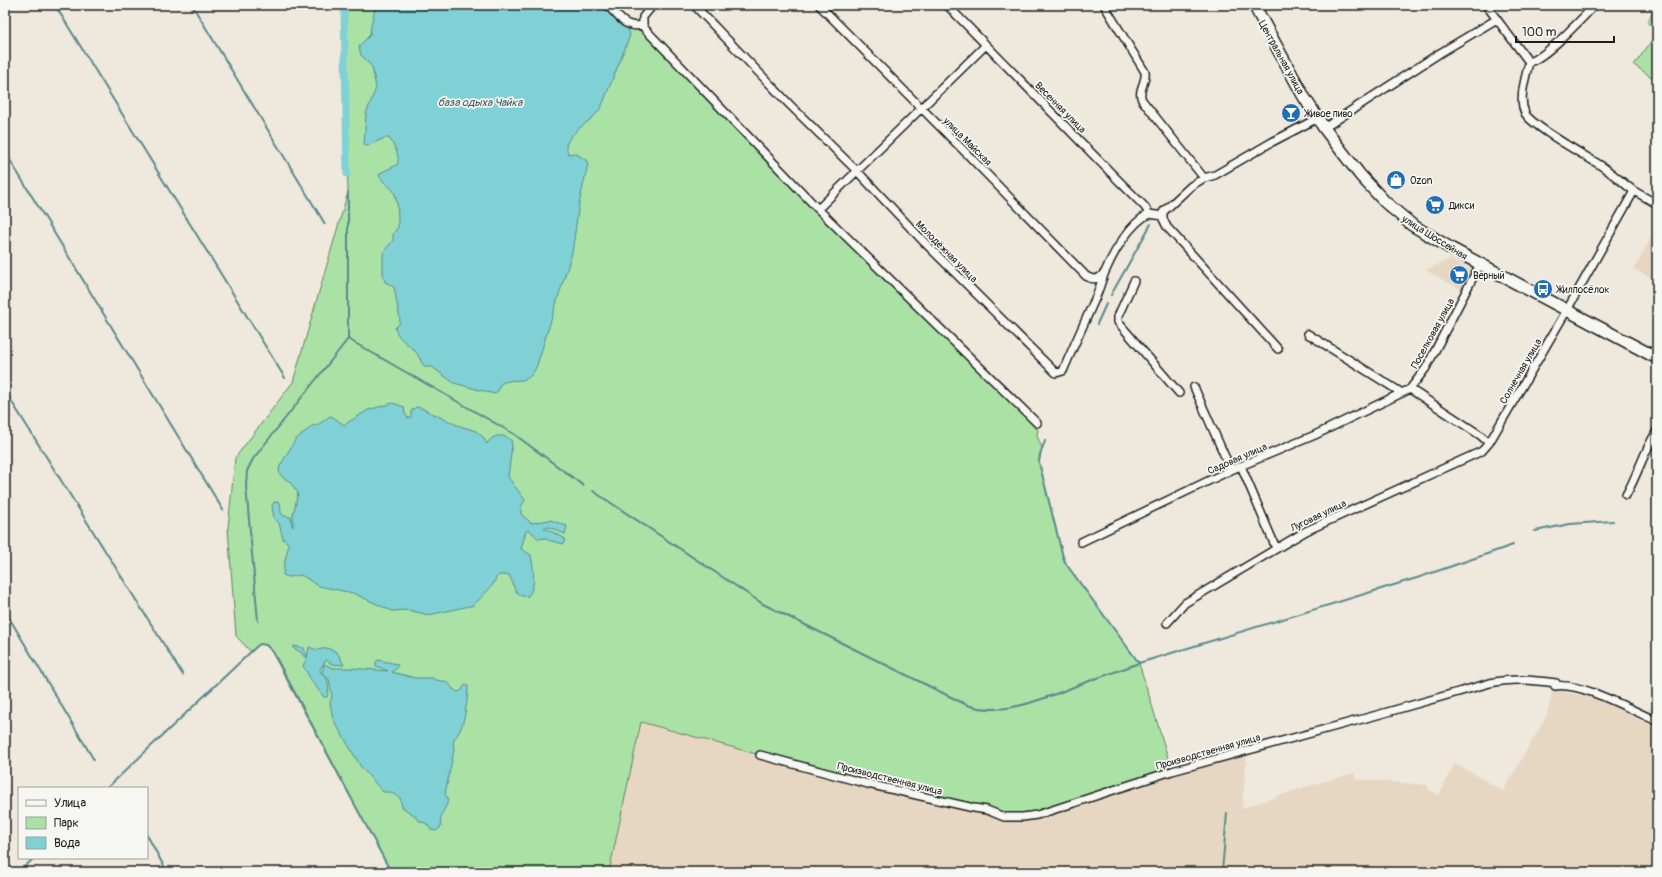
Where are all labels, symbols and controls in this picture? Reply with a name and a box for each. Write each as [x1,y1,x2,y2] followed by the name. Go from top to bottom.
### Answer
[1256,18,1307,97] street label: Центральная улица
[1516,18,1614,44] scale bar
[1522,25,1557,40] text: 100 m
[1032,80,1088,136] street label: Весенняя улица
[438,96,523,109] water label: база одыха Чайка
[1280,102,1302,124] bar icon: Живое пиво
[1303,108,1353,120] place label: Живое пиво
[940,114,994,169] street label: улица Майская
[1385,169,1407,191] shop icon: Ozon
[1410,175,1433,187] place label: Ozon
[1424,194,1446,216] supermarket icon: Дикси
[1448,200,1475,212] place label: Дикси
[1399,212,1470,263] street label: улица Шоссейная
[913,218,980,285] street label: Молодёжная улица
[1448,264,1470,286] supermarket icon: Верный
[1473,270,1505,282] place label: Верный
[1532,278,1554,300] bus stop icon: Жилпосёлок
[1555,284,1609,296] place label: Жилпосёлок
[1409,296,1457,371] street label: Поселковая улица
[1497,337,1545,406] street label: Солнечная улица
[1206,440,1269,477] street label: Садовая улица
[1288,497,1349,535] street label: Луговая улица
[1155,731,1262,773] street label: Производственная улица
[836,760,944,798] street label: Производственная улица
[18,787,148,859] legend
[54,796,86,811] text: Улица
[54,816,79,831] text: Парк
[54,836,80,851] text: Вода

